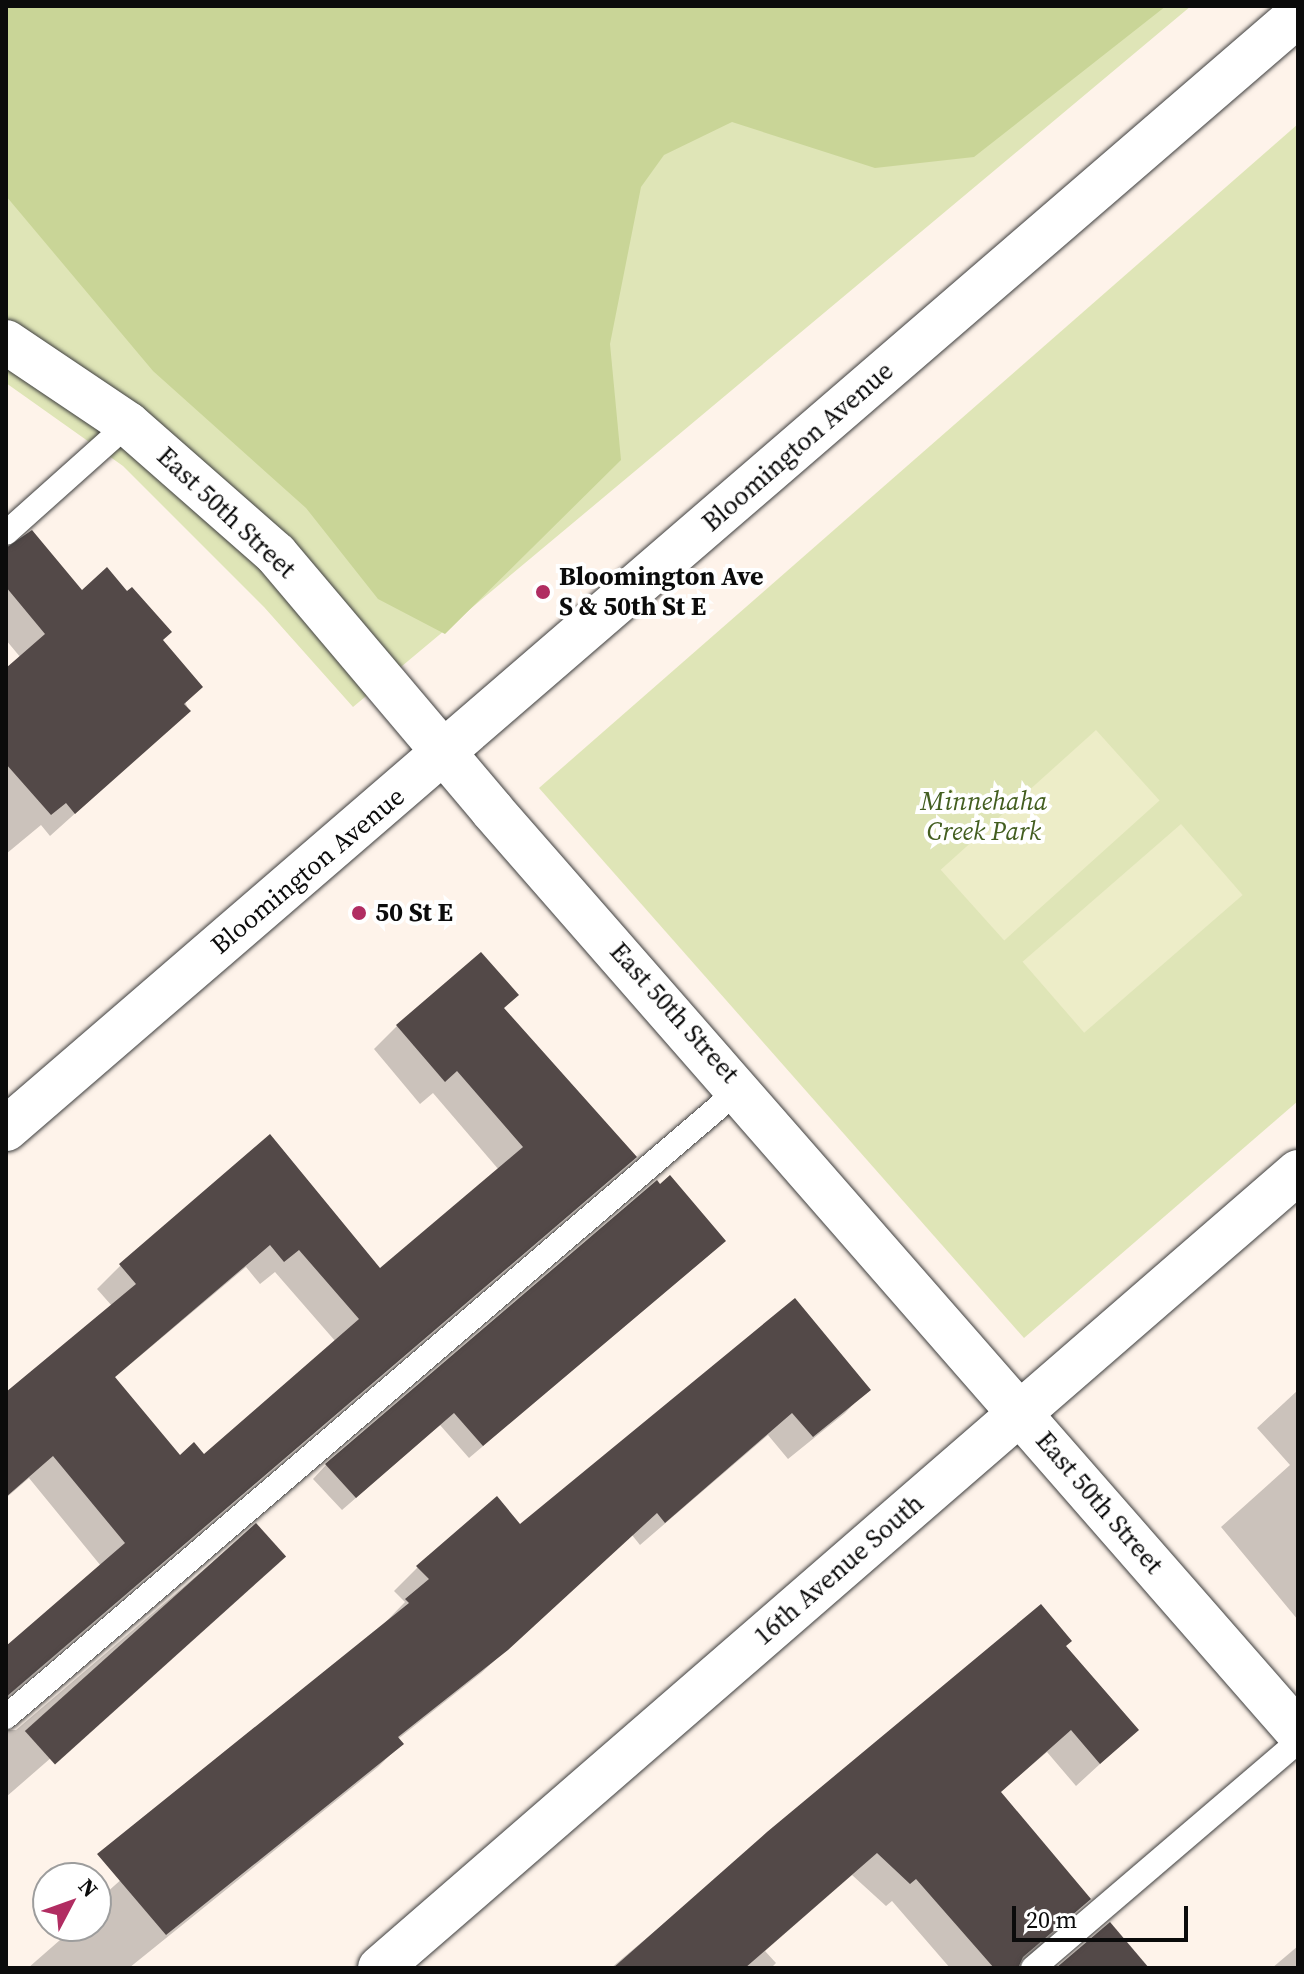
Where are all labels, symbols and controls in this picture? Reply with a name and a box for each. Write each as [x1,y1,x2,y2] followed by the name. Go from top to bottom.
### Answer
[696,356,900,538] street label: Bloomington Avenue
[150,441,302,585] street label: East 50th Street
[559,561,764,622] place label: Bloomington Ave S & 50th St E
[534,583,552,601] marker: Bloomington Ave S & 50th St E
[205,781,411,961] street label: Bloomington Avenue
[921,786,1047,848] park label: Minnehaha Creek Park
[375,897,453,929] place label: 50 St E
[350,904,368,922] marker: 50 St E
[603,936,745,1090] street label: East 50th Street
[1029,1426,1169,1580] street label: East 50th Street
[748,1488,930,1652] street label: 16th Avenue South
[32,1862,112,1942] north arrow
[72,1872,105,1903] text: N
[1016,1890,1192,1940] scale bar
[1026,1903,1077,1936] text: 20 m

